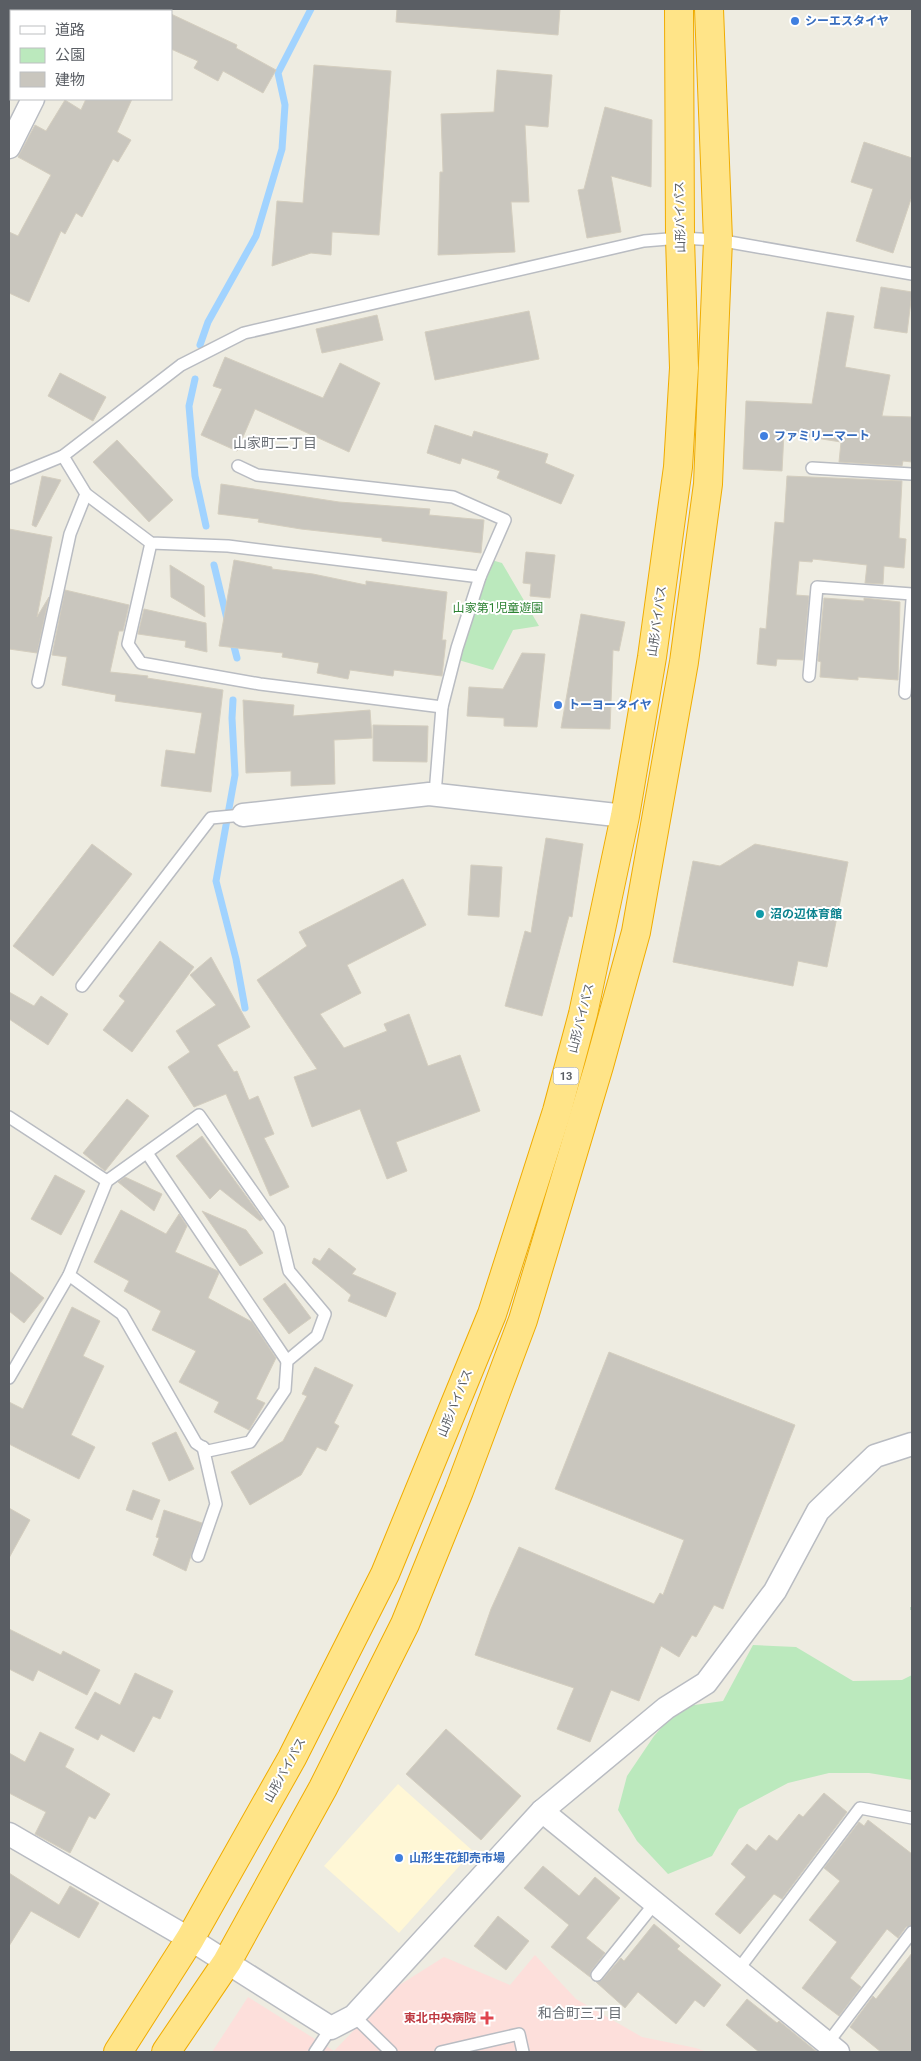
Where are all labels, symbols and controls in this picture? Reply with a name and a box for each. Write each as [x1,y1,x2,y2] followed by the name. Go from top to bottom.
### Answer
[10,10,172,100] legend
[805,14,889,28] place label: シーエスタイヤ
[789,15,801,27] marker: シーエスタイヤ
[55,21,85,39] text: 道路
[55,46,85,64] text: 公園
[55,71,85,89] text: 建物
[672,181,688,253] street label: 山形バイパス
[774,429,870,443] place label: ファミリーマート
[758,430,770,442] marker: ファミリーマート
[233,435,317,451] district label: 山家町二丁目
[645,584,669,658] street label: 山形バイパス
[453,601,543,615] park label: 山家第1児童遊園
[568,698,652,712] place label: トーヨータイヤ
[552,699,564,711] marker: トーヨータイヤ
[770,907,842,921] place label: 沼の辺体育館
[754,908,766,920] marker: 沼の辺体育館
[566,981,596,1055] street label: 山形バイパス
[554,1068,578,1084] road number: 13
[435,1367,475,1439] street label: 山形バイパス
[261,1735,309,1805] street label: 山形バイパス
[409,1851,505,1865] place label: 山形生花卸売市場
[393,1852,405,1864] marker: 山形生花卸売市場
[538,2005,622,2021] district label: 和合町三丁目
[404,2011,476,2025] place label: 東北中央病院
[480,2011,494,2025] marker: 東北中央病院

